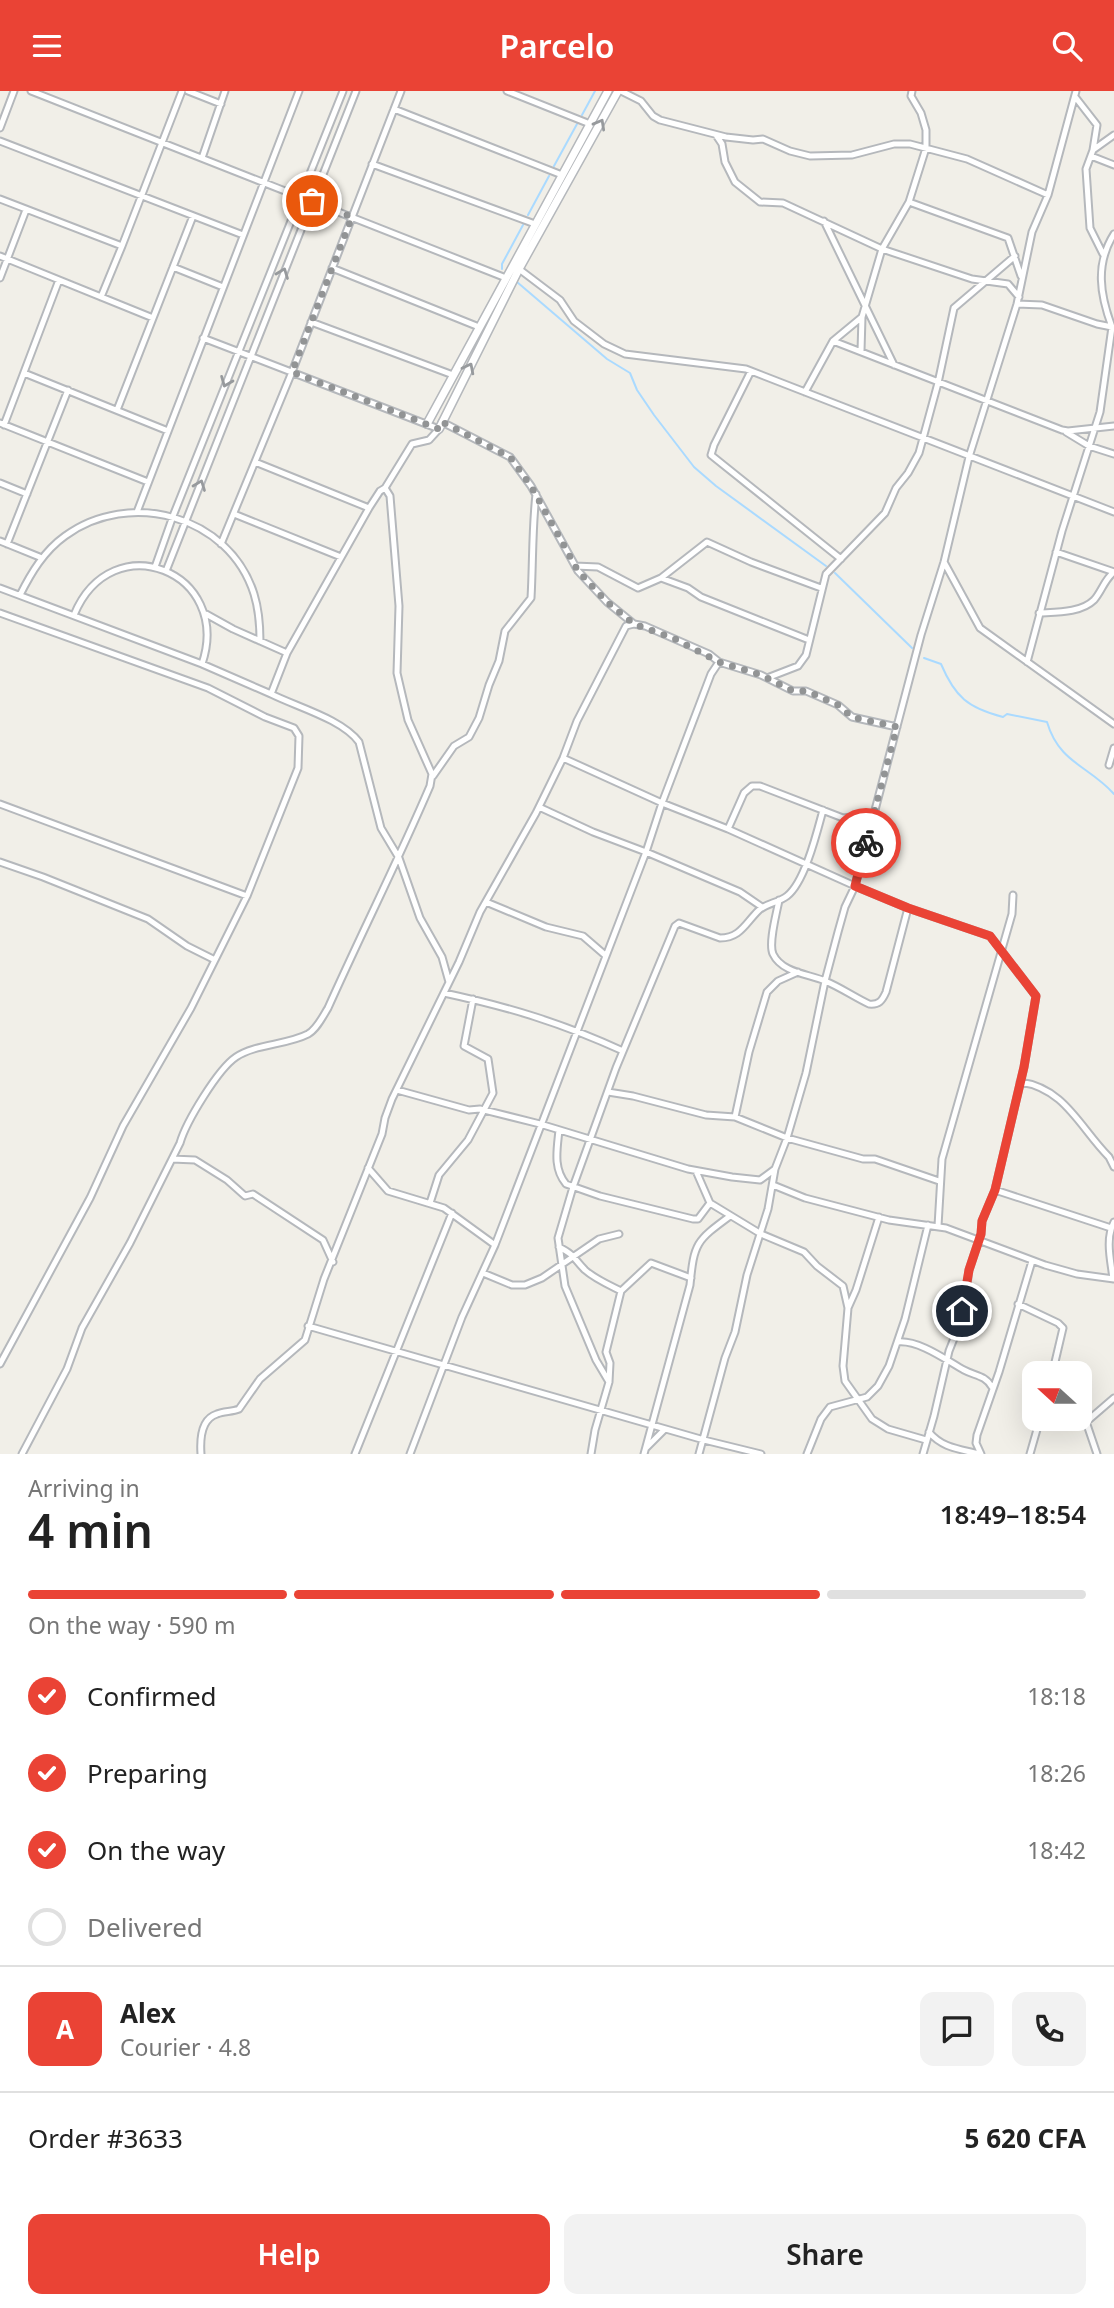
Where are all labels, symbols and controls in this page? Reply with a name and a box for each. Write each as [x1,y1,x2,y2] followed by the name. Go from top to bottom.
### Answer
[499,24,615,67] text: Parcelo
[28,27,66,65] icon: menu
[1048,27,1086,65] icon: search
[592,119,605,132] one-way arrow
[282,171,342,231] pin
[293,182,331,220] icon: bag
[275,268,289,280] one-way arrow
[461,363,475,375] one-way arrow
[221,375,235,387] one-way arrow
[192,479,206,491] one-way arrow
[831,808,901,878] courier
[847,824,885,862] icon: bike
[932,1281,992,1341] pin
[943,1292,981,1330] icon: home
[1022,1361,1092,1431] north arrow
[1022,1361,1092,1431] map controls
[28,1472,140,1504] text: Arriving in
[940,1496,1086,1532] text: 18:49–18:54
[28,1499,153,1561] text: 4 min
[28,1609,235,1641] text: On the way · 590 m
[28,1677,66,1715] icon: check
[87,1678,217,1714] text: Confirmed
[1027,1680,1086,1712] text: 18:18
[28,1754,66,1792] icon: check
[87,1755,208,1791] text: Preparing
[1027,1757,1086,1789] text: 18:26
[28,1831,66,1869] icon: check
[87,1832,225,1868] text: On the way
[1027,1834,1086,1866] text: 18:42
[87,1909,203,1945] text: Delivered
[920,1992,994,2066] button: chat
[1012,1992,1086,2066] button: phone
[120,1995,176,2031] text: Alex
[56,2011,74,2047] text: A
[120,2031,251,2063] text: Courier · 4.8
[28,2120,183,2156] text: Order #3633
[965,2120,1086,2156] text: 5 620 CFA
[28,2214,550,2294] button: Help
[564,2214,1086,2294] button: Share

